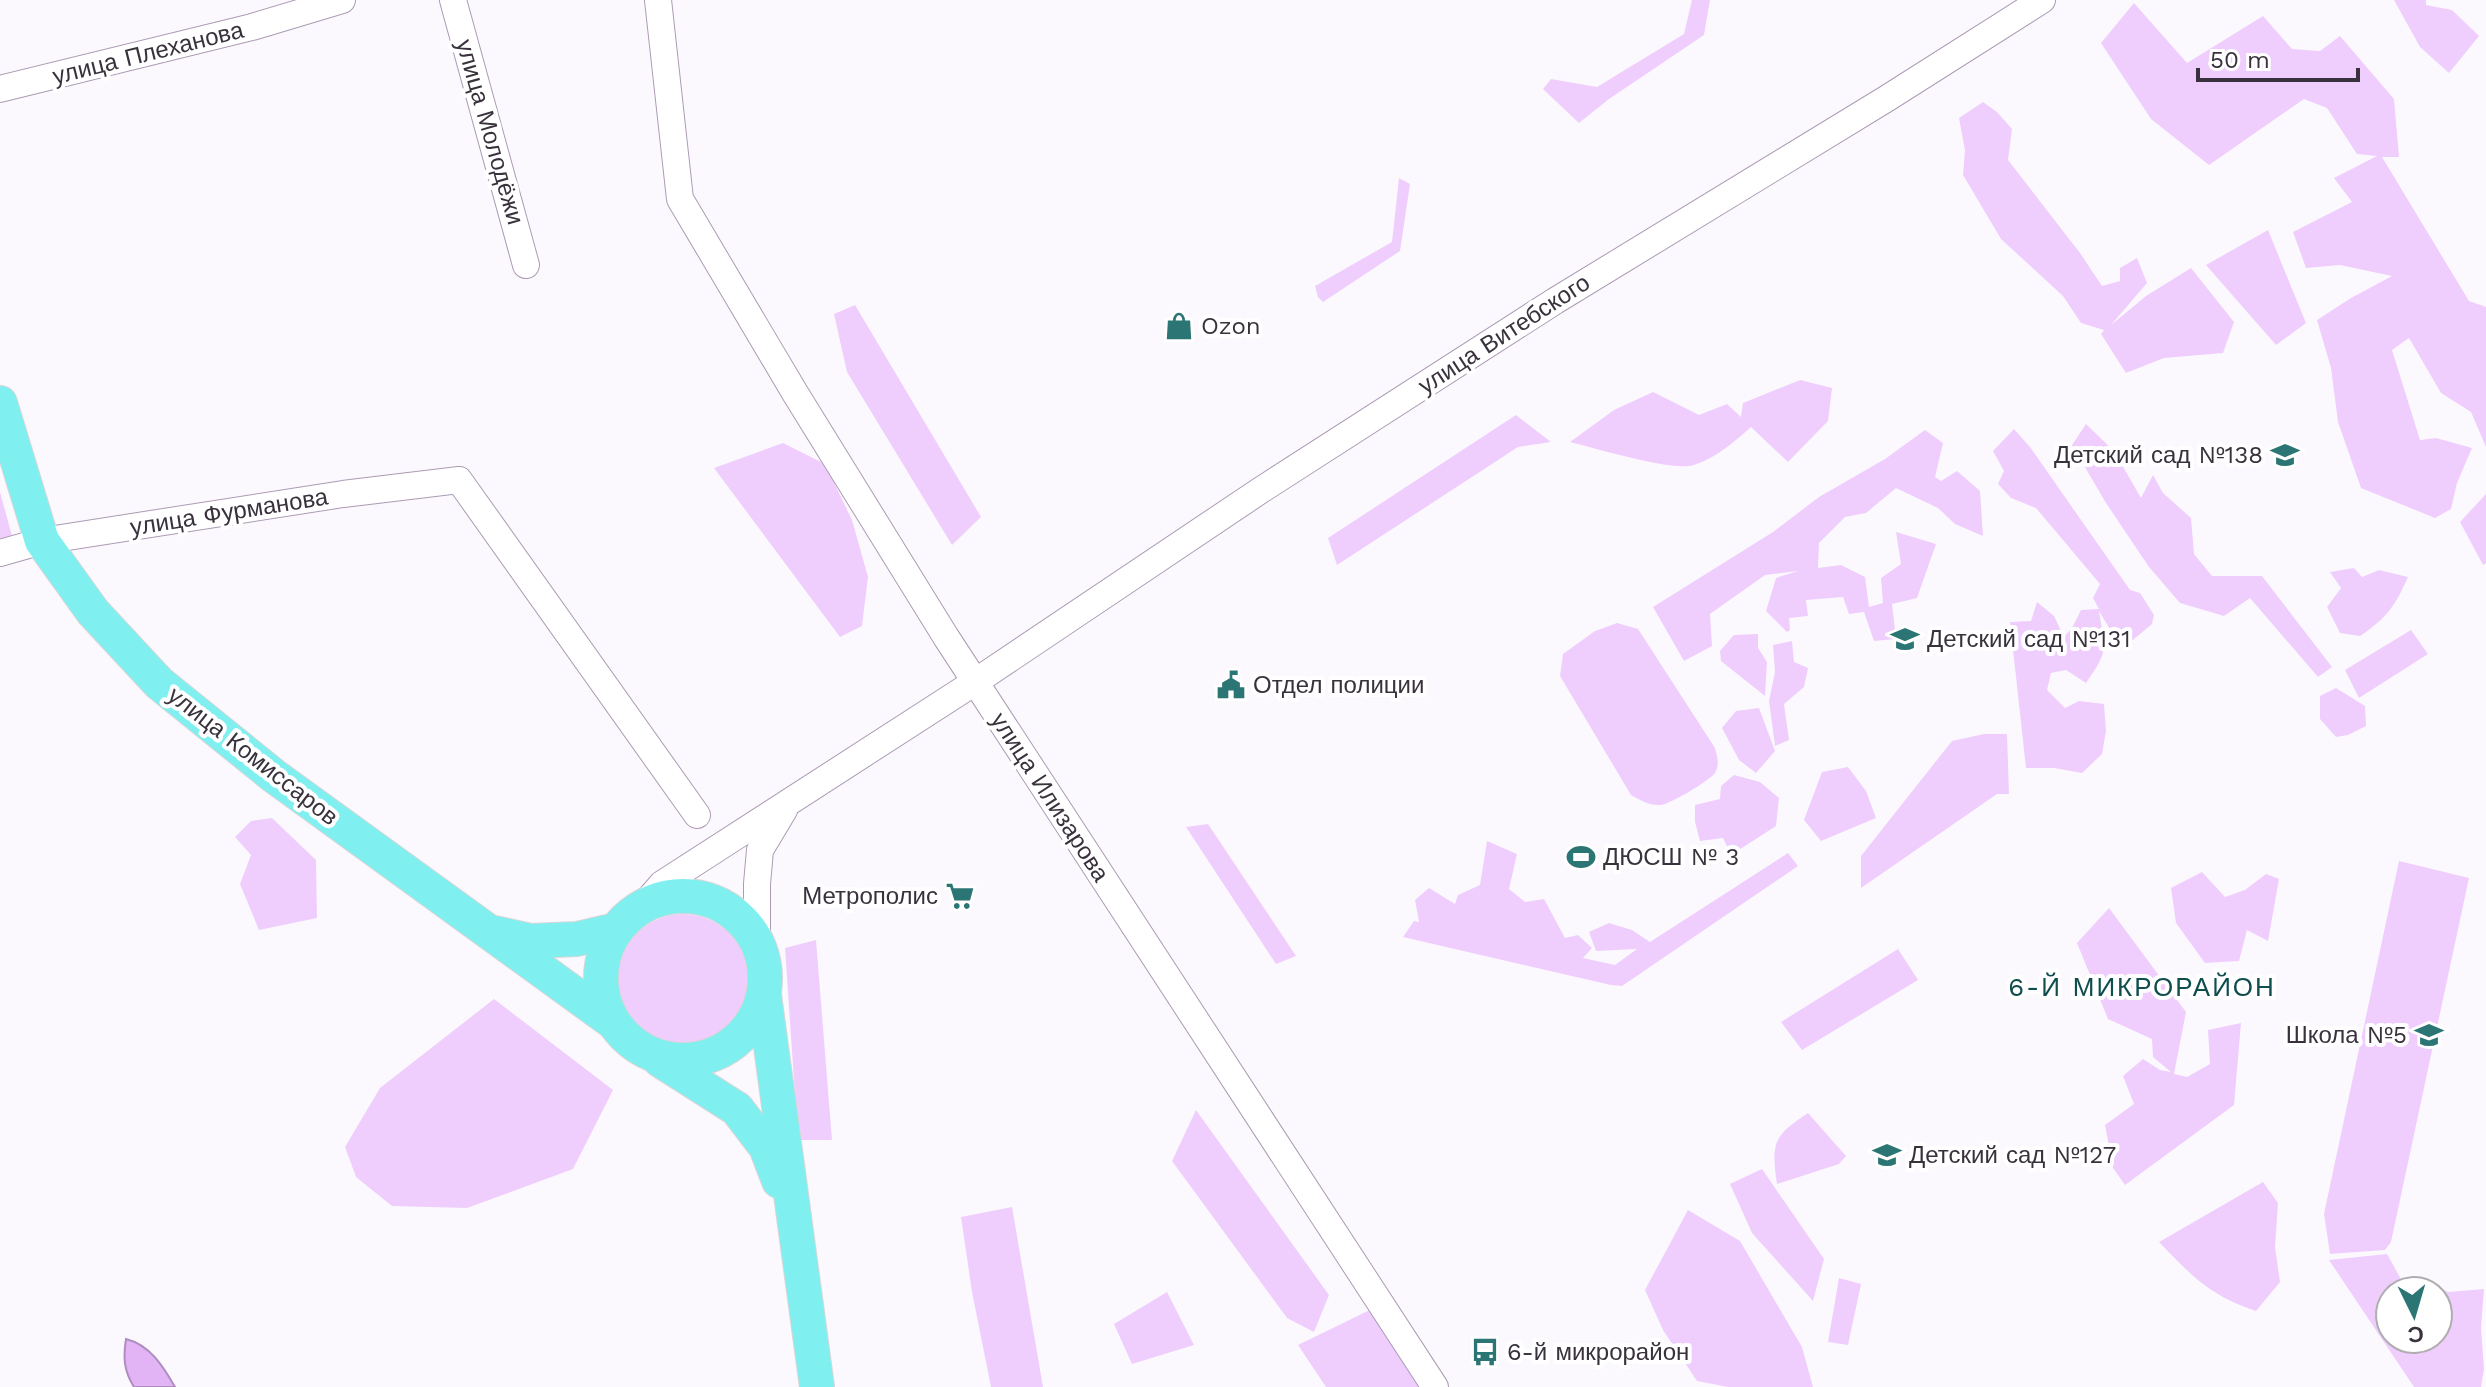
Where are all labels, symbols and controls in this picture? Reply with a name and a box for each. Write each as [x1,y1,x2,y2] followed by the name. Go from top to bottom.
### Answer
[50,16,247,90] street label: улица Плеханова
[2198,32,2358,82] scale bar
[450,36,530,228] street label: улица Молодёжи
[2210,46,2270,74] text: 50 m
[1413,268,1595,400] street label: улица Витебского
[1164,311,1194,341] shop icon: Ozon
[1201,312,1261,340] place label: Ozon
[2270,440,2300,470] school or university icon: Детский сад №138
[2054,441,2263,469] place label: Детский сад №138
[128,482,330,541] street label: улица Фурманова
[1890,624,1920,654] school or university icon: Детский сад №131
[1927,625,2131,653] place label: Детский сад №131
[1216,670,1246,700] public building icon: Отдел полиции
[1253,671,1424,699] place label: Отдел полиции
[162,681,344,831] street label: улица Комиссаров
[985,707,1115,887] street label: улица Илизарова
[1566,842,1596,872] sports icon: ДЮСШ № 3
[1603,843,1739,871] place label: ДЮСШ № 3
[945,881,975,911] supermarket icon: Метрополис
[802,882,938,910] place label: Метрополис
[2008,972,2276,1002] district label: 6-Й МИКРОРАЙОН
[2414,1020,2444,1050] school or university icon: Школа №5
[2286,1021,2407,1049] place label: Школа №5
[1872,1140,1902,1170] school or university icon: Детский сад №127
[1909,1141,2116,1169] place label: Детский сад №127
[2374,1275,2454,1355] north arrow
[2407,1321,2425,1348] text: С
[1470,1337,1500,1367] bus stop icon: 6-й микрорайон
[1507,1338,1689,1366] place label: 6-й микрорайон

